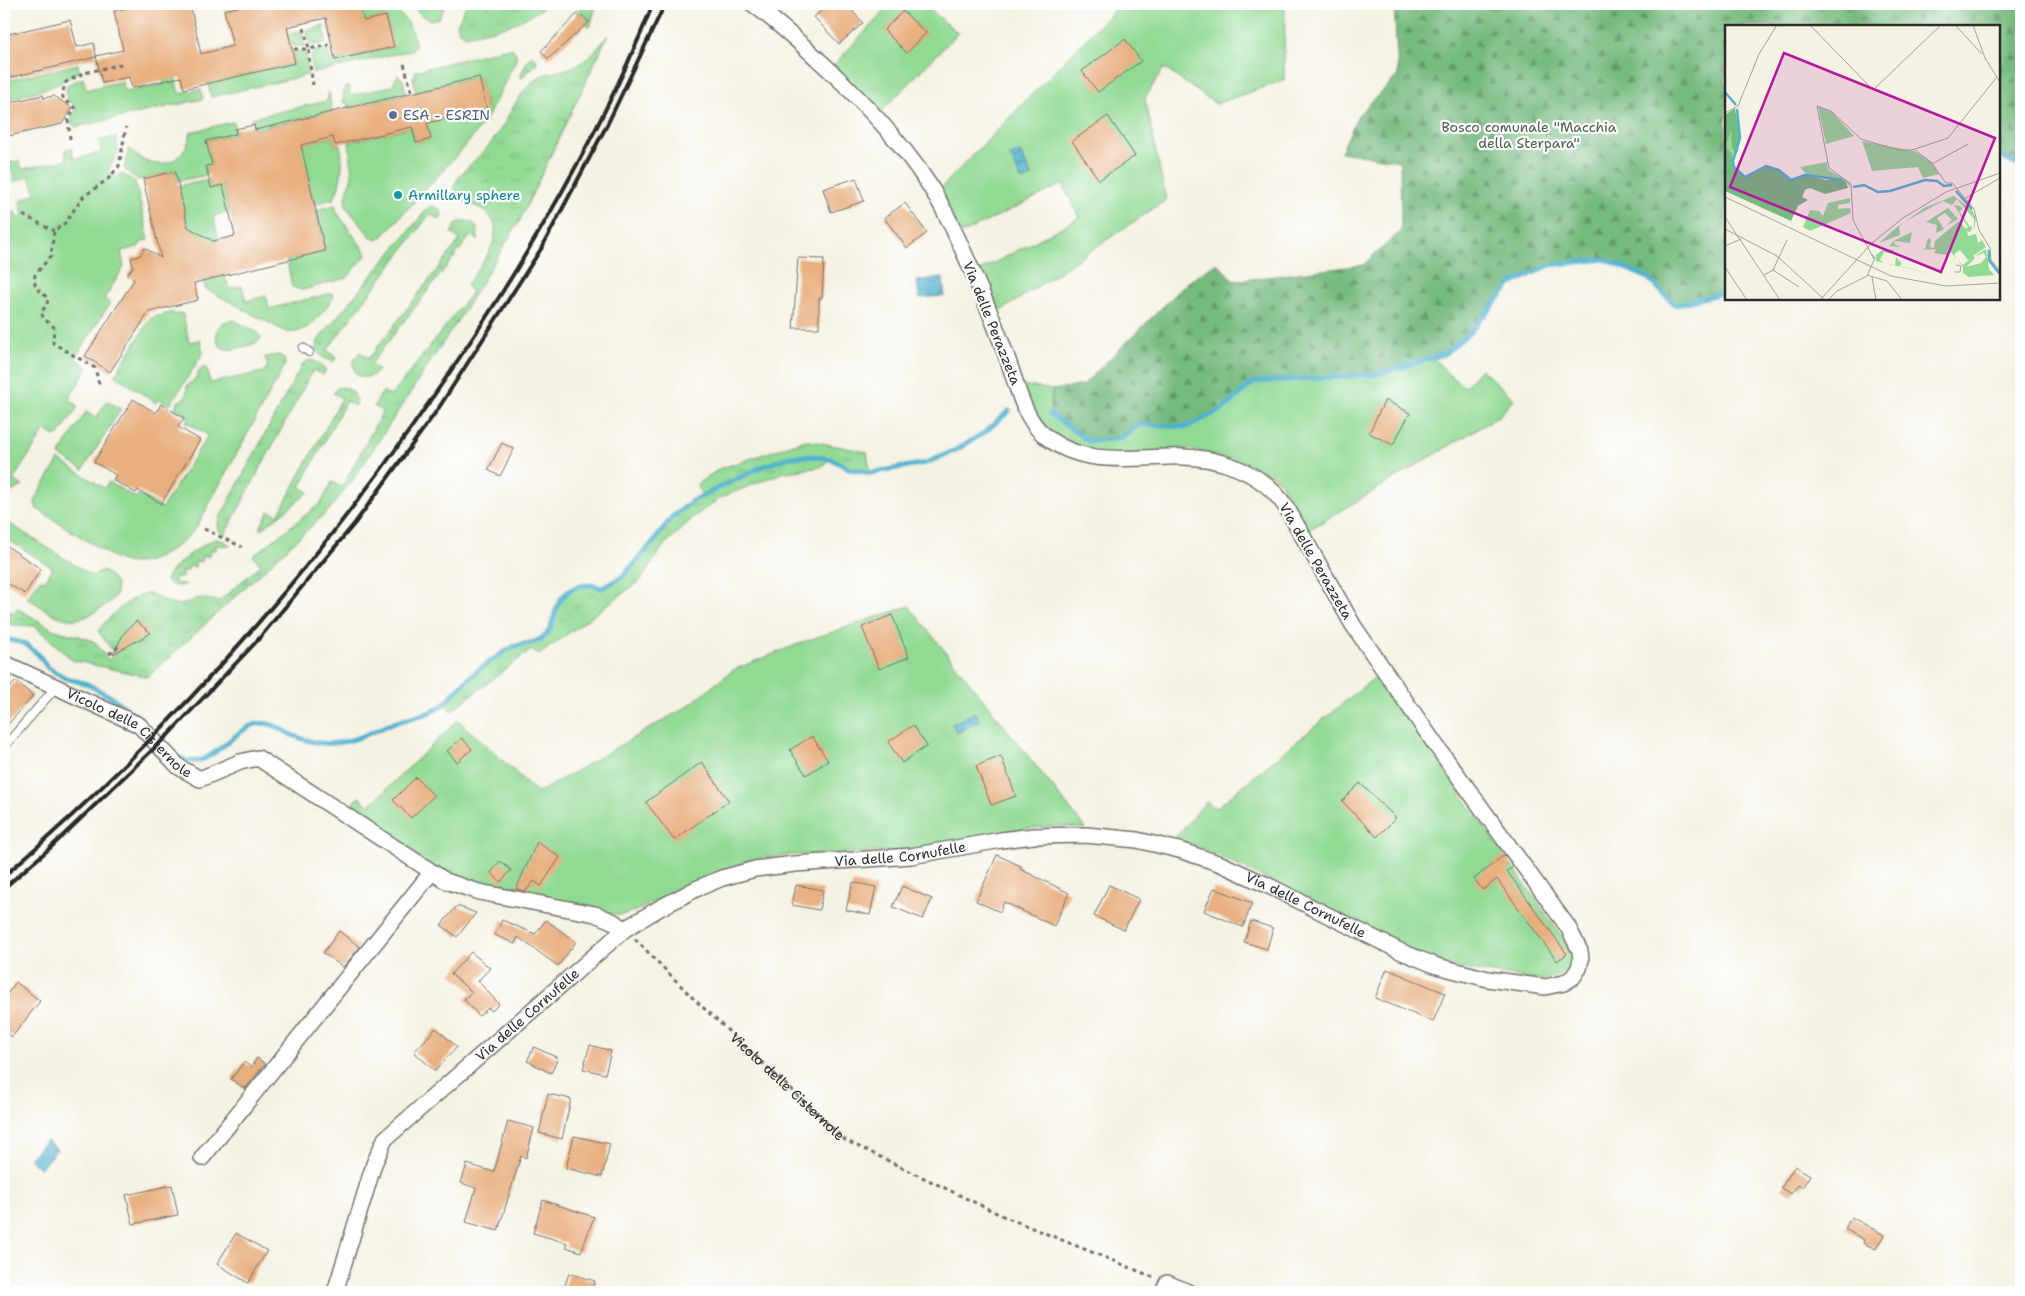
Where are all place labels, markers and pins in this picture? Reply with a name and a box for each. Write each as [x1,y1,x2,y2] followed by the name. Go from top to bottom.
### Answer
[403,106,490,124] place label: ESA - ESRIN
[387,109,399,121] marker: ESA - ESRIN
[408,186,520,204] place label: Armillary sphere
[392,189,404,201] marker: Armillary sphere

